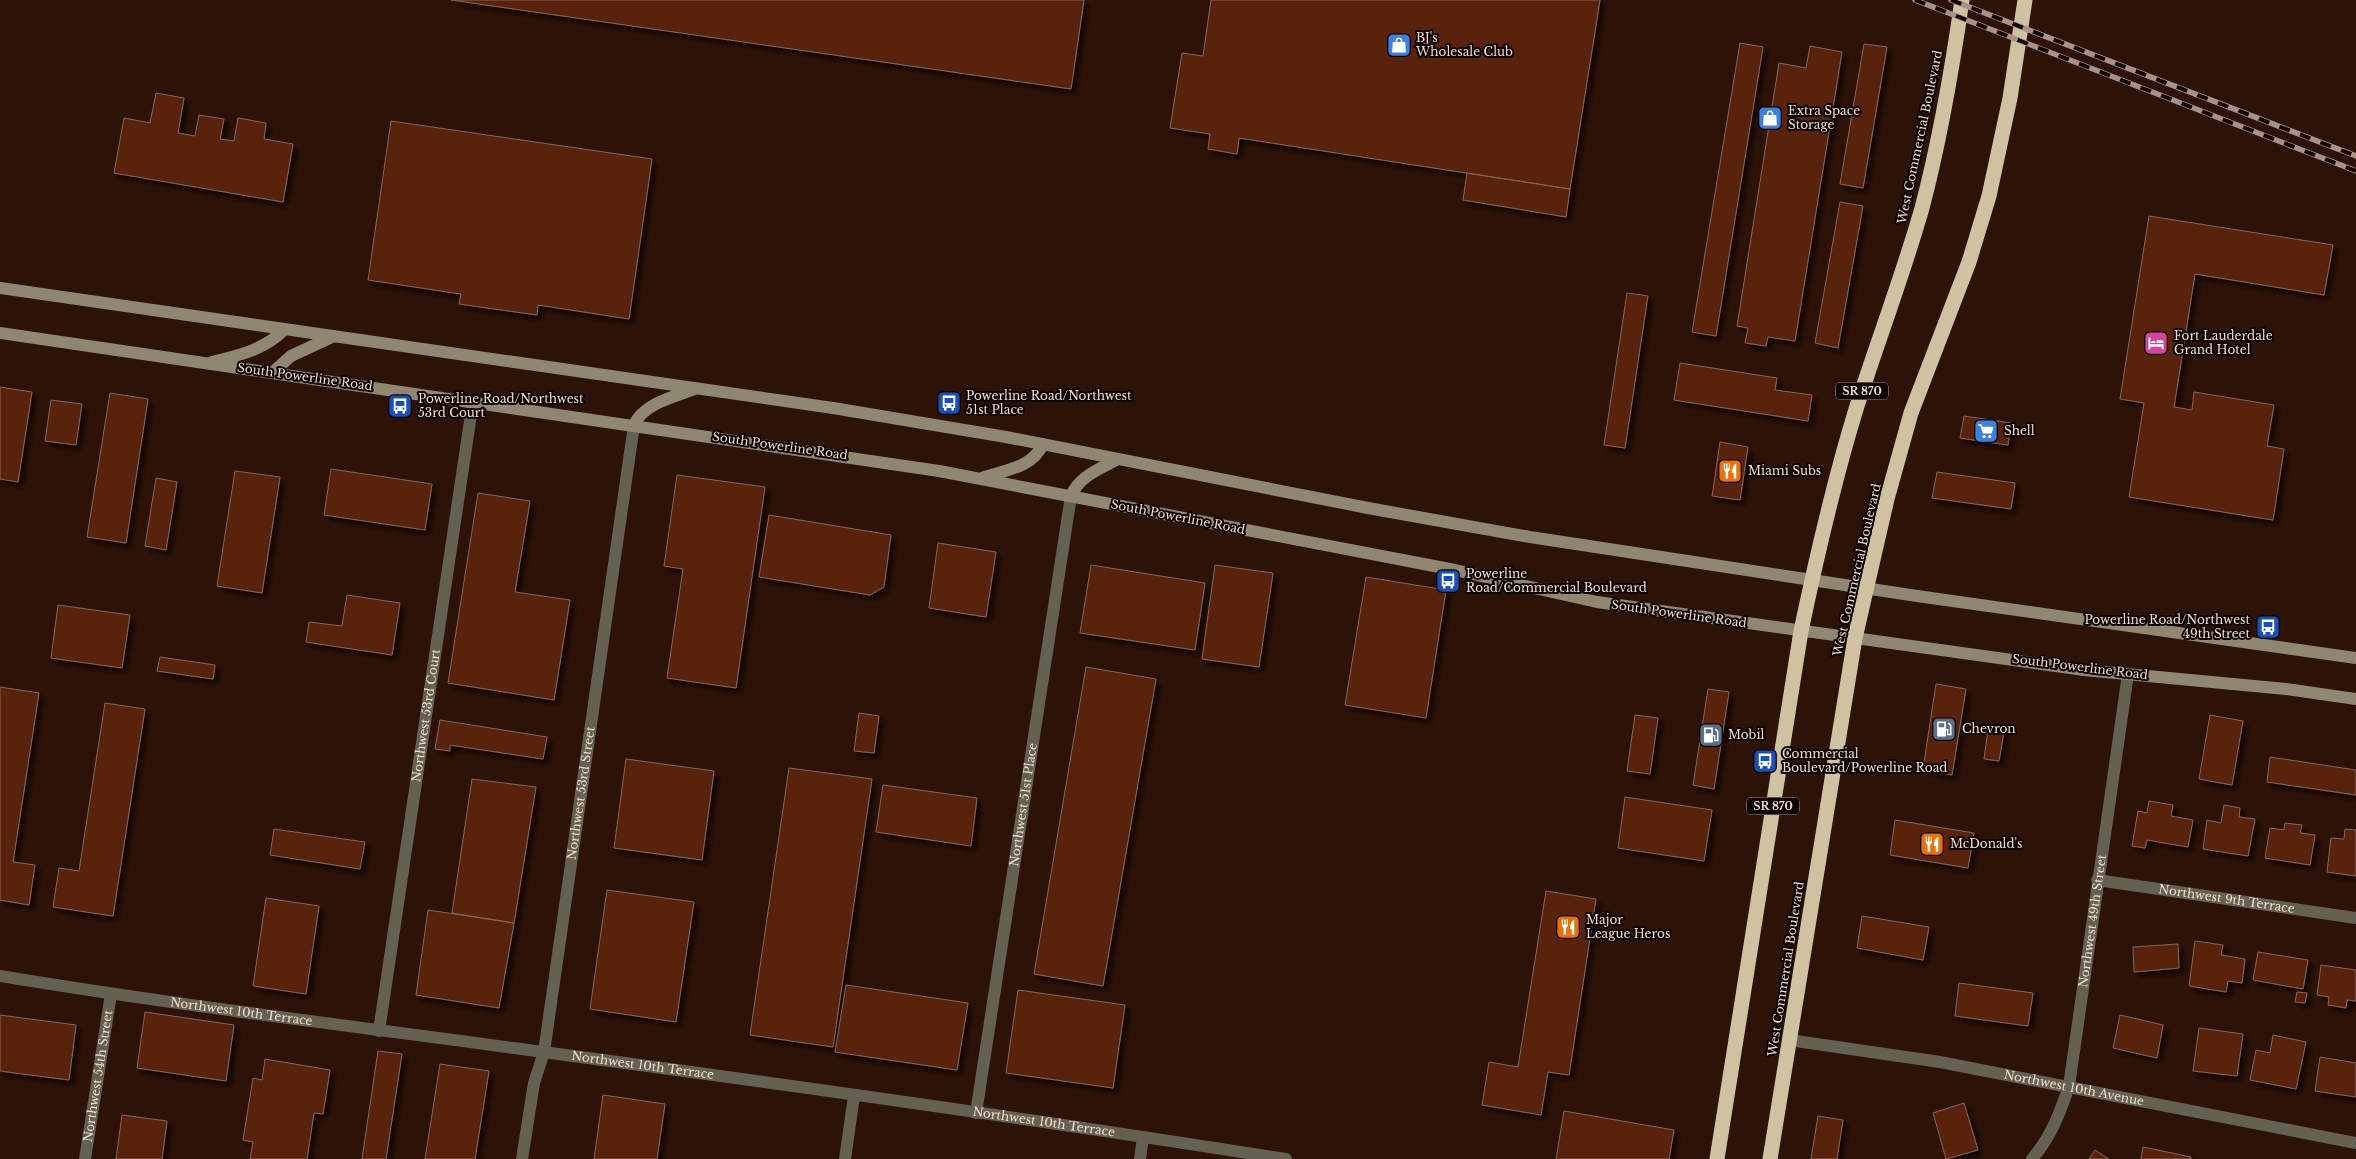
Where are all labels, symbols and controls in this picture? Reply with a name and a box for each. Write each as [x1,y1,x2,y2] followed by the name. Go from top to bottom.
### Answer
[1415,30,1513,59] place label: BJ's Wholesale Club
[1386,32,1412,58] shop icon: BJ's Wholesale Club
[1894,49,1945,226] street label: West Commercial Boulevard
[1788,103,1860,132] place label: Extra Space Storage
[1757,105,1783,131] shop icon: Extra Space Storage
[2174,328,2273,357] place label: Fort Lauderdale Grand Hotel
[2143,330,2169,356] hotel icon: Fort Lauderdale Grand Hotel
[236,360,374,393] street label: South Powerline Road
[1836,382,1888,400] road number: SR 870
[966,388,1132,417] place label: Powerline Road/Northwest 51st Place
[936,390,962,416] bus stop icon: Powerline Road/Northwest 51st Place
[418,391,584,420] place label: Powerline Road/Northwest 53rd Court
[387,393,413,419] bus stop icon: Powerline Road/Northwest 53rd Court
[1973,418,1999,444] supermarket icon: Shell
[2004,423,2035,438] place label: Shell
[711,429,849,462] street label: South Powerline Road
[1717,458,1743,484] restaurant icon: Miami Subs
[1748,463,1821,478] place label: Miami Subs
[1829,482,1884,659] street label: West Commercial Boulevard
[1110,496,1247,537] street label: South Powerline Road
[1466,566,1647,595] place label: Powerline Road/Commercial Boulevard
[1435,568,1461,594] bus stop icon: Powerline Road/Commercial Boulevard
[1610,597,1748,630] street label: South Powerline Road
[2084,612,2250,641] place label: Powerline Road/Northwest 49th Street
[2255,614,2281,640] bus stop icon: Powerline Road/Northwest 49th Street
[408,647,443,783] street label: Northwest 53rd Court
[2011,651,2149,682] street label: South Powerline Road
[1931,716,1957,742] fuel station icon: Chevron
[1962,721,2016,736] place label: Chevron
[1698,722,1724,748] fuel station icon: Mobil
[564,725,598,861] street label: Northwest 53rd Street
[1728,727,1765,742] place label: Mobil
[1006,742,1040,867] street label: Northwest 51st Place
[1782,746,1947,775] place label: Commercial Boulevard/Powerline Road
[1752,748,1778,774] bus stop icon: Commercial Boulevard/Powerline Road
[1747,798,1799,814] road number: SR 870
[1919,831,1945,857] restaurant icon: McDonald's
[1950,836,2022,851] place label: McDonald's
[2075,853,2109,988] street label: Northwest 49th Street
[1764,880,1807,1058] street label: West Commercial Boulevard
[2158,881,2296,916] street label: Northwest 9th Terrace
[1586,912,1670,941] place label: Major League Heros
[1555,914,1581,940] restaurant icon: Major League Heros
[169,994,314,1028] street label: Northwest 10th Terrace
[80,1009,115,1143] street label: Northwest 54th Street
[571,1048,715,1082] street label: Northwest 10th Terrace
[2003,1067,2145,1109] street label: Northwest 10th Avenue
[972,1104,1116,1140] street label: Northwest 10th Terrace

